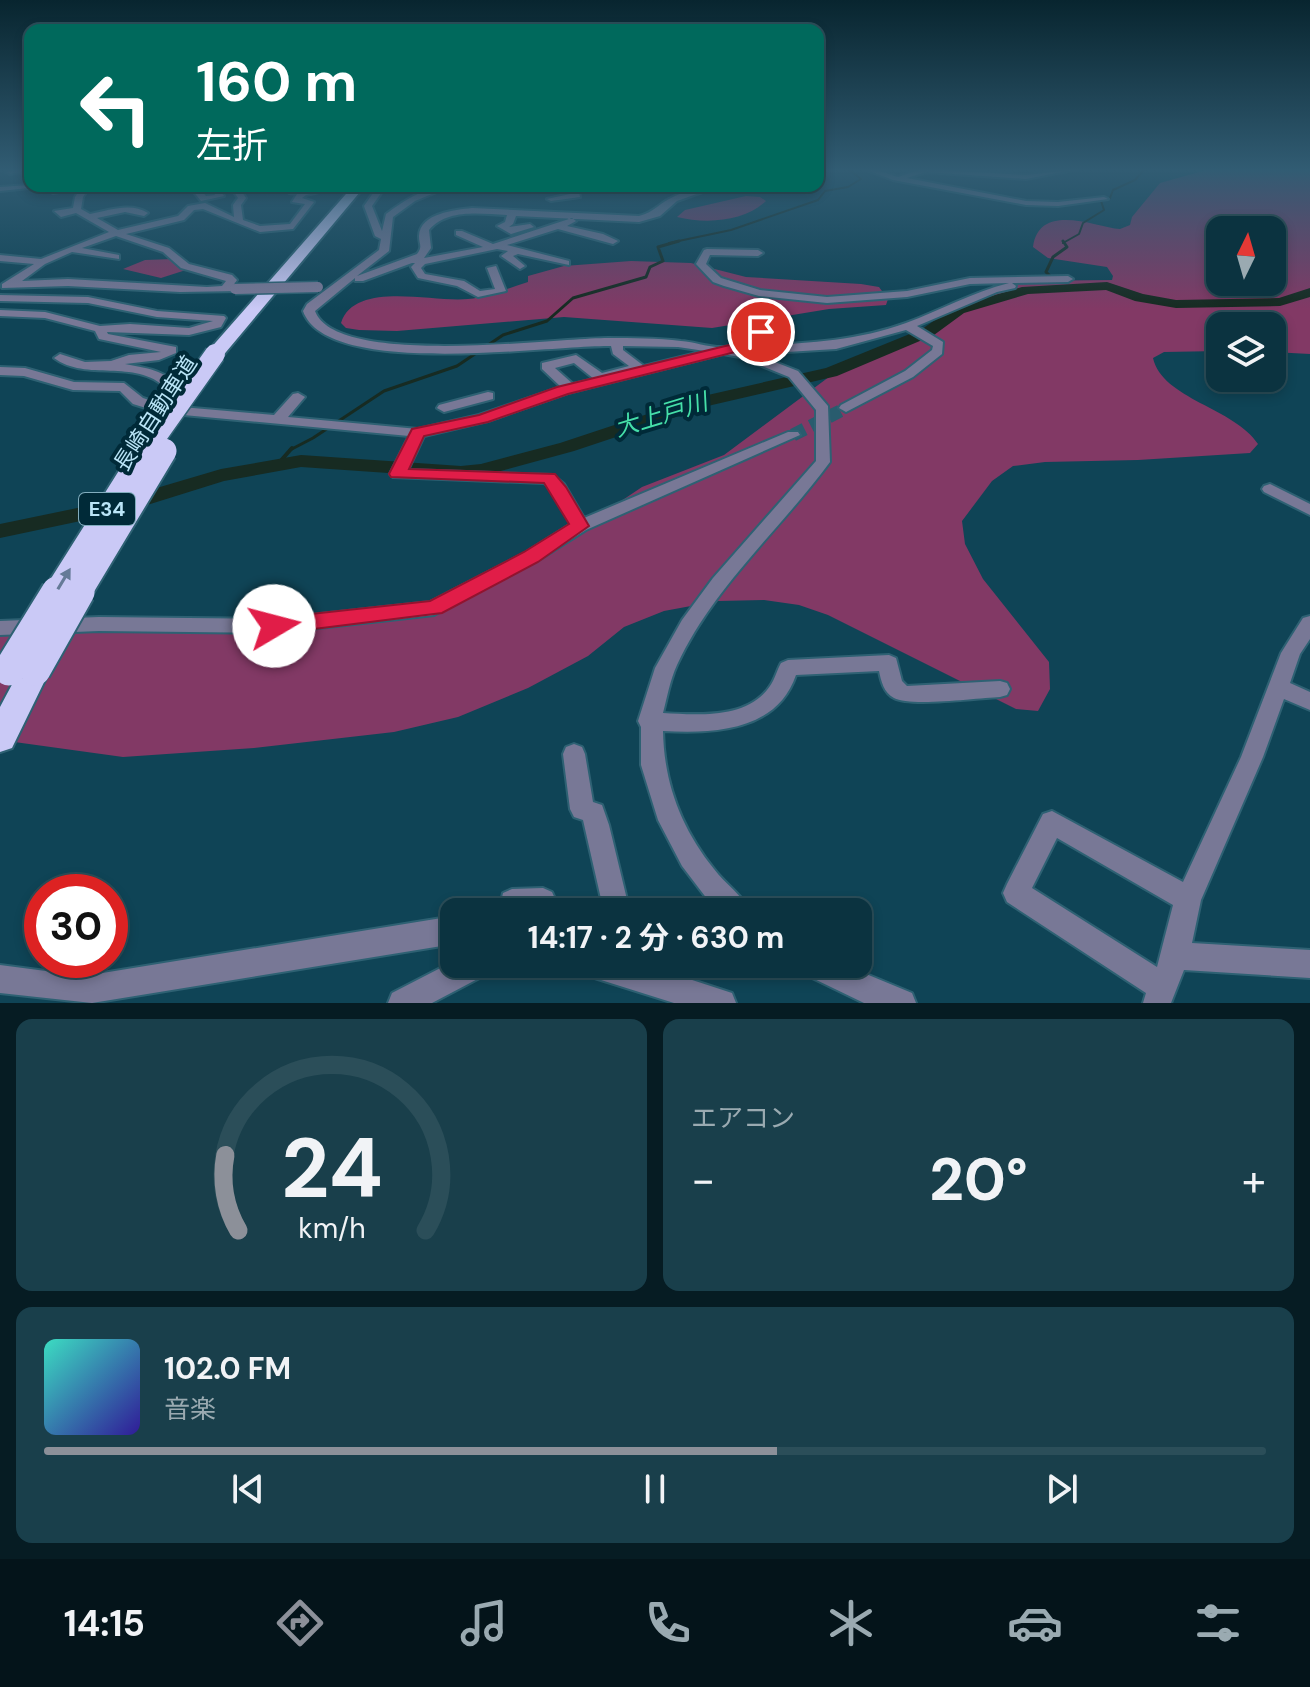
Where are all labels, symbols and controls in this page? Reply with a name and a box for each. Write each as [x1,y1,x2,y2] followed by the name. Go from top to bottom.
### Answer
[196,45,357,118] text: 160 m
[64,56,168,160] icon: left
[196,122,268,169] text: 左折
[1206,216,1286,296] north arrow
[1206,216,1286,392] map controls
[727,298,795,366] pin
[739,310,783,354] icon: arrive
[1206,312,1286,392] button: layers
[107,350,204,477] street label: 長崎自動車道
[610,385,714,443] water label: 大上戸川
[79,493,135,525] road number: E34
[56,568,70,590] one-way arrow
[232,584,316,668] position arrow
[24,874,128,978] speed limit sign: 30
[528,918,784,957] text: 14:17 · 2 分 · 630 m
[691,1101,795,1135] text: エアコン
[281,1114,382,1223] text: 24
[929,1140,1028,1219] text: 20°
[691,1151,715,1209] text: −
[1242,1151,1266,1209] text: +
[298,1210,365,1247] text: km/h
[164,1349,291,1388] text: 102.0 FM
[164,1392,216,1426] text: 音楽
[226,1467,270,1511] icon: previous
[633,1467,677,1511] icon: pause
[1040,1467,1084,1511] icon: next
[272,1595,328,1651] icon: directions
[456,1595,512,1651] icon: music
[640,1595,696,1651] icon: phone
[823,1595,879,1651] icon: climate
[1007,1595,1063,1651] icon: car
[1190,1595,1246,1651] icon: filters
[64,1600,145,1647] text: 14:15

